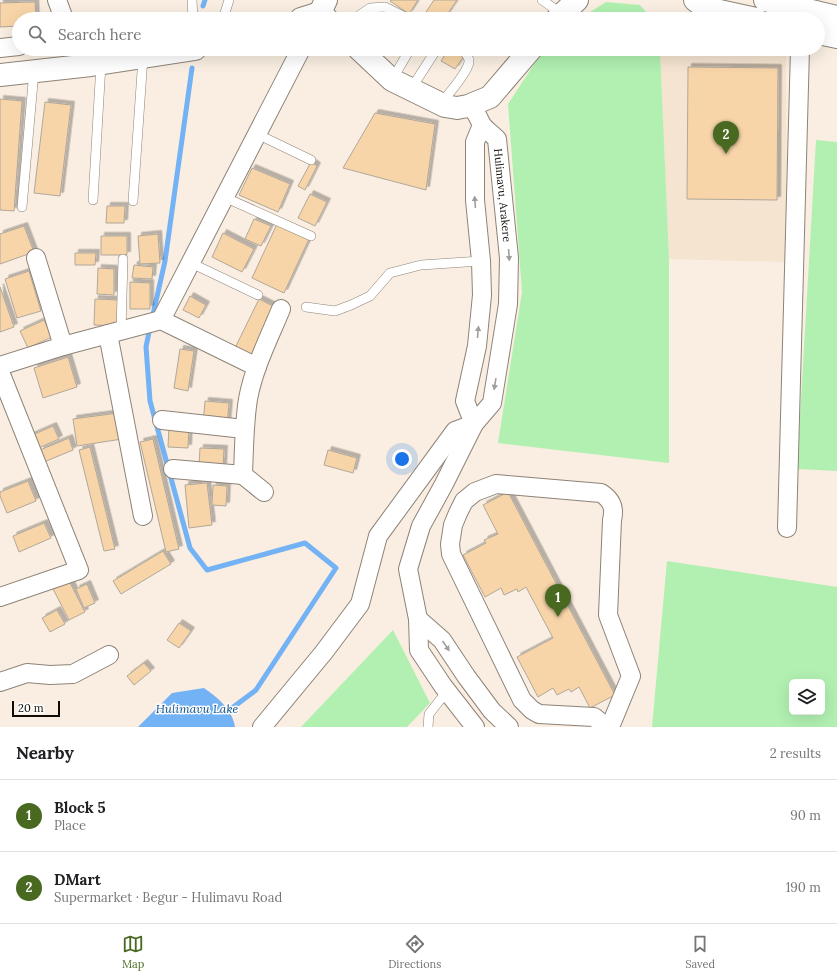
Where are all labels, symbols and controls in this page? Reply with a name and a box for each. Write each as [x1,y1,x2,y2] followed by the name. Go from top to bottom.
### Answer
[12,12,825,56] search box
[26,23,48,45] icon: search
[58,25,141,44] text: Search here
[713,121,739,154] pin: 2
[491,148,514,243] street label: Hulimavu, Arakere
[472,196,479,208] one-way arrow
[505,249,512,261] one-way arrow
[475,326,482,338] one-way arrow
[492,378,498,390] one-way arrow
[392,449,412,469] your location
[545,584,571,617] pin: 1
[442,641,450,651] one-way arrow
[789,679,825,715] map controls
[789,679,825,715] button: layers
[12,699,60,718] scale bar
[18,701,43,715] text: 20 m
[156,701,239,716] water label: Hulimavu Lake
[16,742,74,764] text: Nearby
[770,745,821,762] text: 2 results
[54,798,106,817] text: Block 5
[26,807,32,824] text: 1
[790,807,821,824] text: 90 m
[54,817,86,834] text: Place
[54,870,101,889] text: DMart
[26,879,32,896] text: 2
[786,879,821,896] text: 190 m
[54,889,282,906] text: Supermarket · Begur - Hulimavu Road
[122,933,144,971] tab: Map
[388,933,441,971] tab: Directions
[685,933,715,971] tab: Saved

